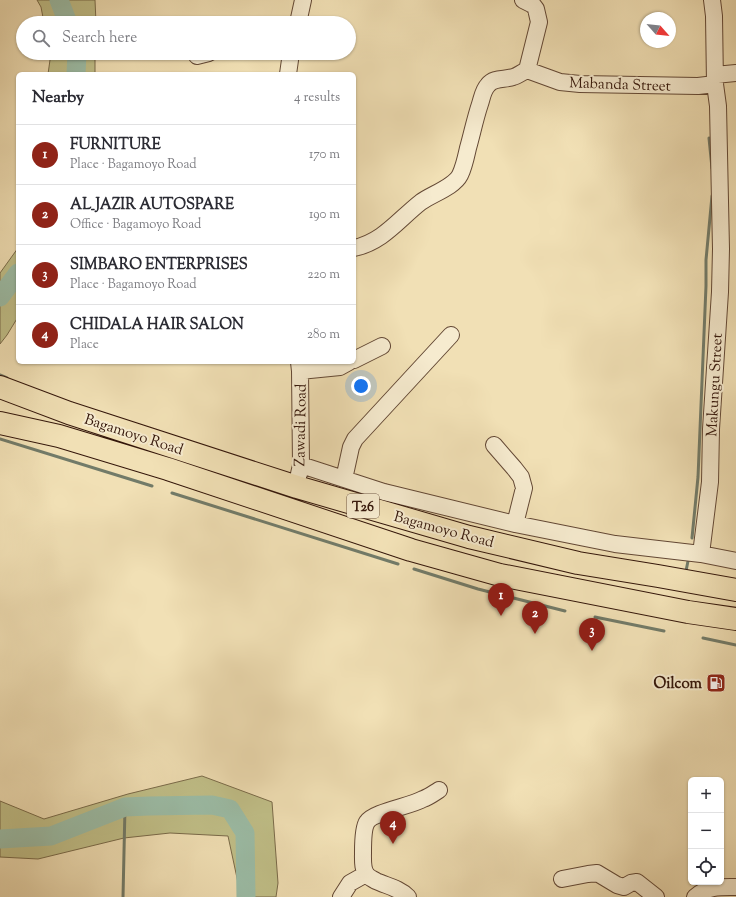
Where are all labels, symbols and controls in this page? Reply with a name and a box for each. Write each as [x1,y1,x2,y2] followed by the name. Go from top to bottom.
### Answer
[640,12,676,48] north arrow
[16,16,356,60] search box
[30,27,52,49] icon: search
[62,28,137,49] text: Search here
[569,73,671,98] street label: Mabanda Street
[32,86,84,110] text: Nearby
[294,89,340,107] text: 4 results
[70,135,161,156] text: FURNITURE
[43,146,47,164] text: 1
[309,146,340,164] text: 170 m
[70,156,197,174] text: Place · Bagamoyo Road
[70,195,234,216] text: AL_JAZIR AUTOSPARE
[42,206,48,224] text: 2
[309,206,340,224] text: 190 m
[70,216,201,234] text: Office · Bagamoyo Road
[70,255,248,276] text: SIMBARO ENTERPRISES
[42,266,48,284] text: 3
[307,266,340,284] text: 220 m
[70,276,197,294] text: Place · Bagamoyo Road
[70,315,244,336] text: CHIDALA HAIR SALON
[42,326,48,344] text: 4
[307,326,340,344] text: 280 m
[702,333,729,437] street label: Makungu Street
[70,336,99,354] text: Place
[351,376,371,396] your location
[290,383,313,467] street label: Zawadi Road
[81,410,186,461] street label: Bagamoyo Road
[347,494,379,518] road number: T26
[391,507,496,554] street label: Bagamoyo Road
[488,583,514,616] pin: 1
[522,601,548,634] pin: 2
[579,618,605,651] pin: 3
[705,672,727,694] fuel station icon: Oilcom
[654,674,703,695] place label: Oilcom
[688,777,724,885] map controls
[688,777,724,813] button: +
[380,811,406,844] pin: 4
[688,813,724,849] button: −
[688,849,724,885] button: locate

